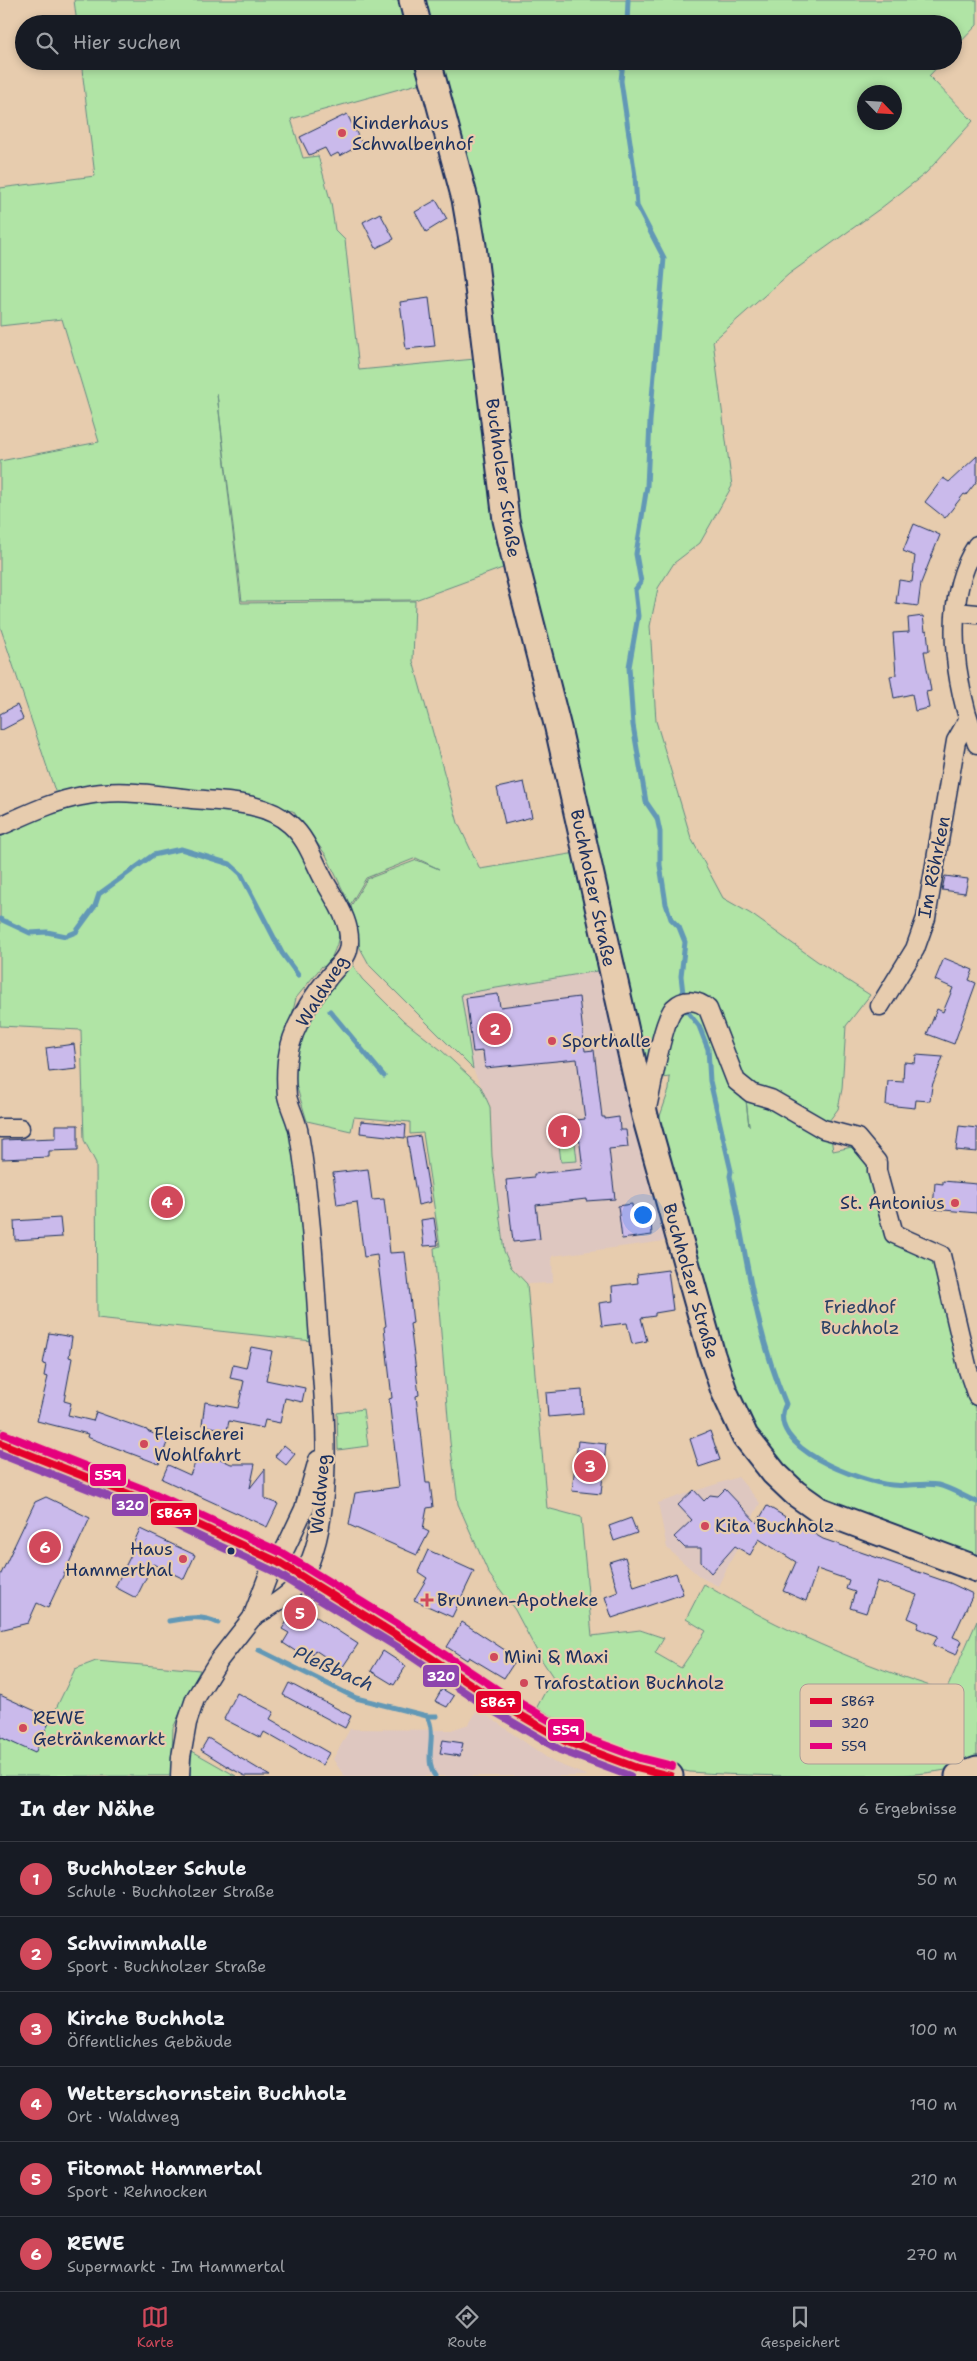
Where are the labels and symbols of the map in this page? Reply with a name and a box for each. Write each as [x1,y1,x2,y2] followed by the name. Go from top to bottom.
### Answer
[857,85,902,130] north arrow
[352,111,474,156] place label: Kinderhaus Schwalbenhof
[336,127,348,139] marker: Kinderhaus Schwalbenhof
[480,397,526,559] street label: Buchholzer Straße
[565,807,621,969] street label: Buchholzer Straße
[912,814,956,920] street label: Im Röhrken
[290,950,354,1032] street label: Waldweg
[479,1010,511,1048] pin: 2
[562,1029,651,1053] place label: Sporthalle
[546,1035,558,1047] marker: Sporthalle
[548,1112,580,1150] pin: 1
[151,1183,183,1221] pin: 4
[840,1191,945,1215] place label: St. Antonius
[949,1197,961,1209] marker: St. Antonius
[657,1200,725,1362] street label: Buchholzer Straße
[630,1202,656,1228] your location
[821,1295,899,1340] park label: Friedhof Buchholz
[154,1422,244,1467] place label: Fleischerei Wohlfahrt
[138,1438,150,1450] marker: Fleischerei Wohlfahrt
[574,1447,606,1485] pin: 3
[305,1453,335,1535] street label: Waldweg
[89,1463,127,1487] line badge: 559
[95,1466,121,1484] text: 559
[111,1493,149,1517] line badge: 320
[116,1496,145,1514] text: 320
[150,1502,198,1526] line badge: SB67
[156,1504,192,1522] text: SB67
[715,1514,835,1538] place label: Kita Buchholz
[699,1520,711,1532] marker: Kita Buchholz
[29,1528,61,1566] pin: 6
[65,1537,174,1582] place label: Haus Hammerthal
[226,1546,236,1556] unlabelled marker
[177,1553,189,1565] marker: Haus Hammerthal
[437,1588,598,1612] place label: Brunnen-Apotheke
[284,1594,316,1632] pin: 5
[421,1594,433,1606] marker: Brunnen-Apotheke
[290,1640,378,1697] water label: Pleßbach
[504,1645,609,1669] place label: Mini & Maxi
[488,1651,500,1663] marker: Mini & Maxi
[422,1664,460,1688] line badge: 320
[427,1667,456,1685] text: 320
[534,1671,725,1695] place label: Trafostation Buchholz
[518,1677,530,1689] marker: Trafostation Buchholz
[800,1684,964,1764] legend
[475,1690,522,1714] line badge: SB67
[841,1692,875,1710] text: SB67
[480,1693,516,1711] text: SB67
[33,1706,166,1751] place label: REWE Getränkemarkt
[841,1714,869,1732] text: 320
[547,1718,585,1742] line badge: 559
[553,1721,579,1739] text: 559
[17,1722,29,1734] marker: REWE Getränkemarkt
[841,1737,867,1755] text: 559

